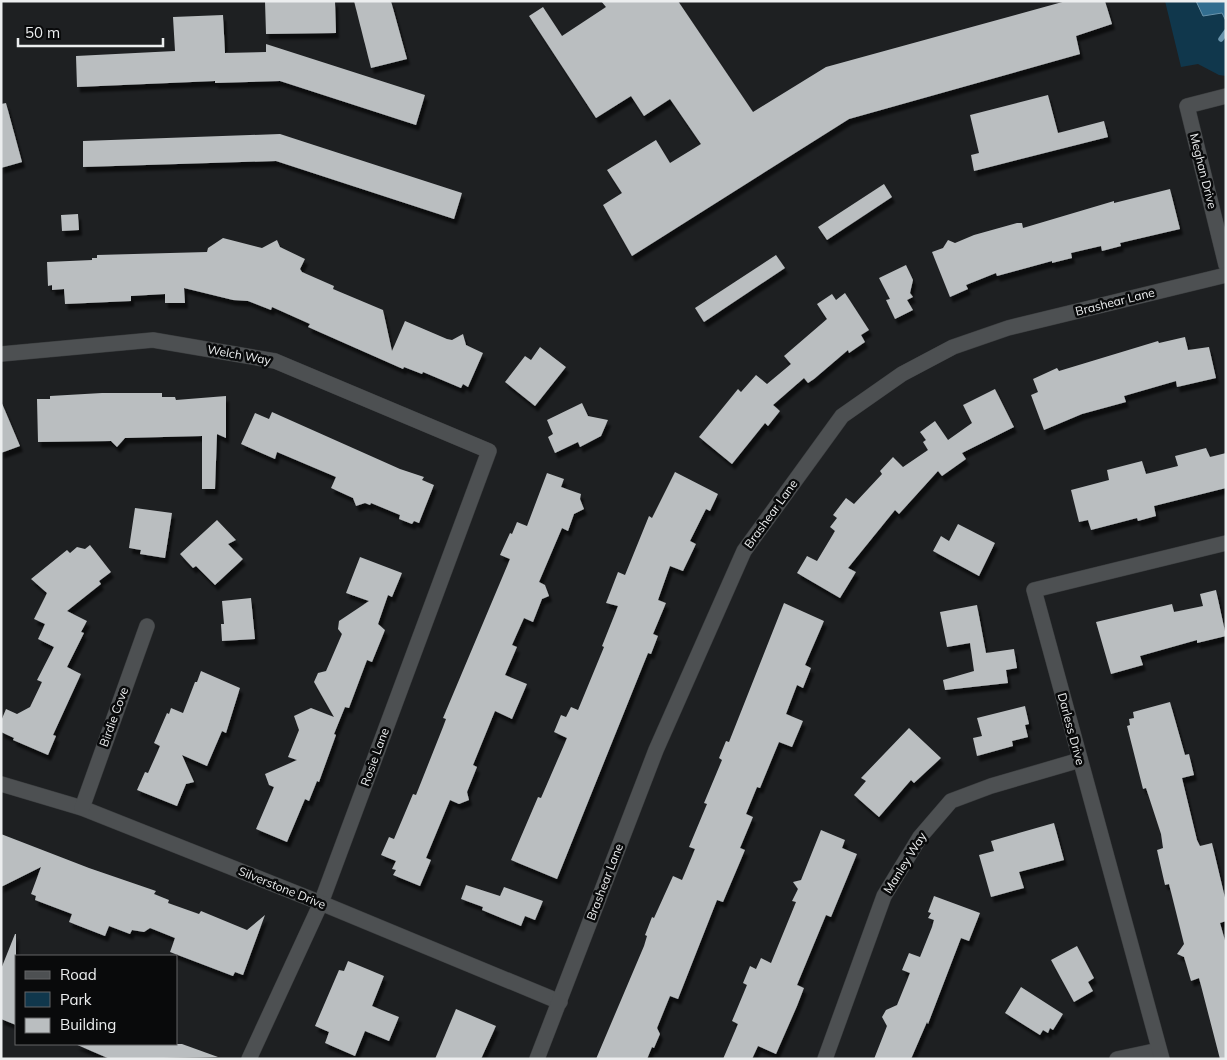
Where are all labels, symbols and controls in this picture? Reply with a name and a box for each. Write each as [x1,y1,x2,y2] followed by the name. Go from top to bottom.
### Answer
[18,15,162,47] scale bar
[25,23,60,42] text: 50 m
[1187,131,1220,210] street label: Meghan Drive
[1074,284,1156,319] street label: Brashear Lane
[206,342,273,368] street label: Welch Way
[741,476,801,551] street label: Brashear Lane
[96,685,131,749] street label: Birdie Cove
[1055,691,1088,767] street label: Darless Drive
[357,726,392,788] street label: Rosie Lane
[880,829,930,896] street label: Manley Way
[583,841,626,922] street label: Brashear Lane
[236,863,328,912] street label: Silverstone Drive
[15,955,178,1045] legend
[60,965,97,984] text: Road
[60,990,92,1009] text: Park
[60,1015,116,1034] text: Building

